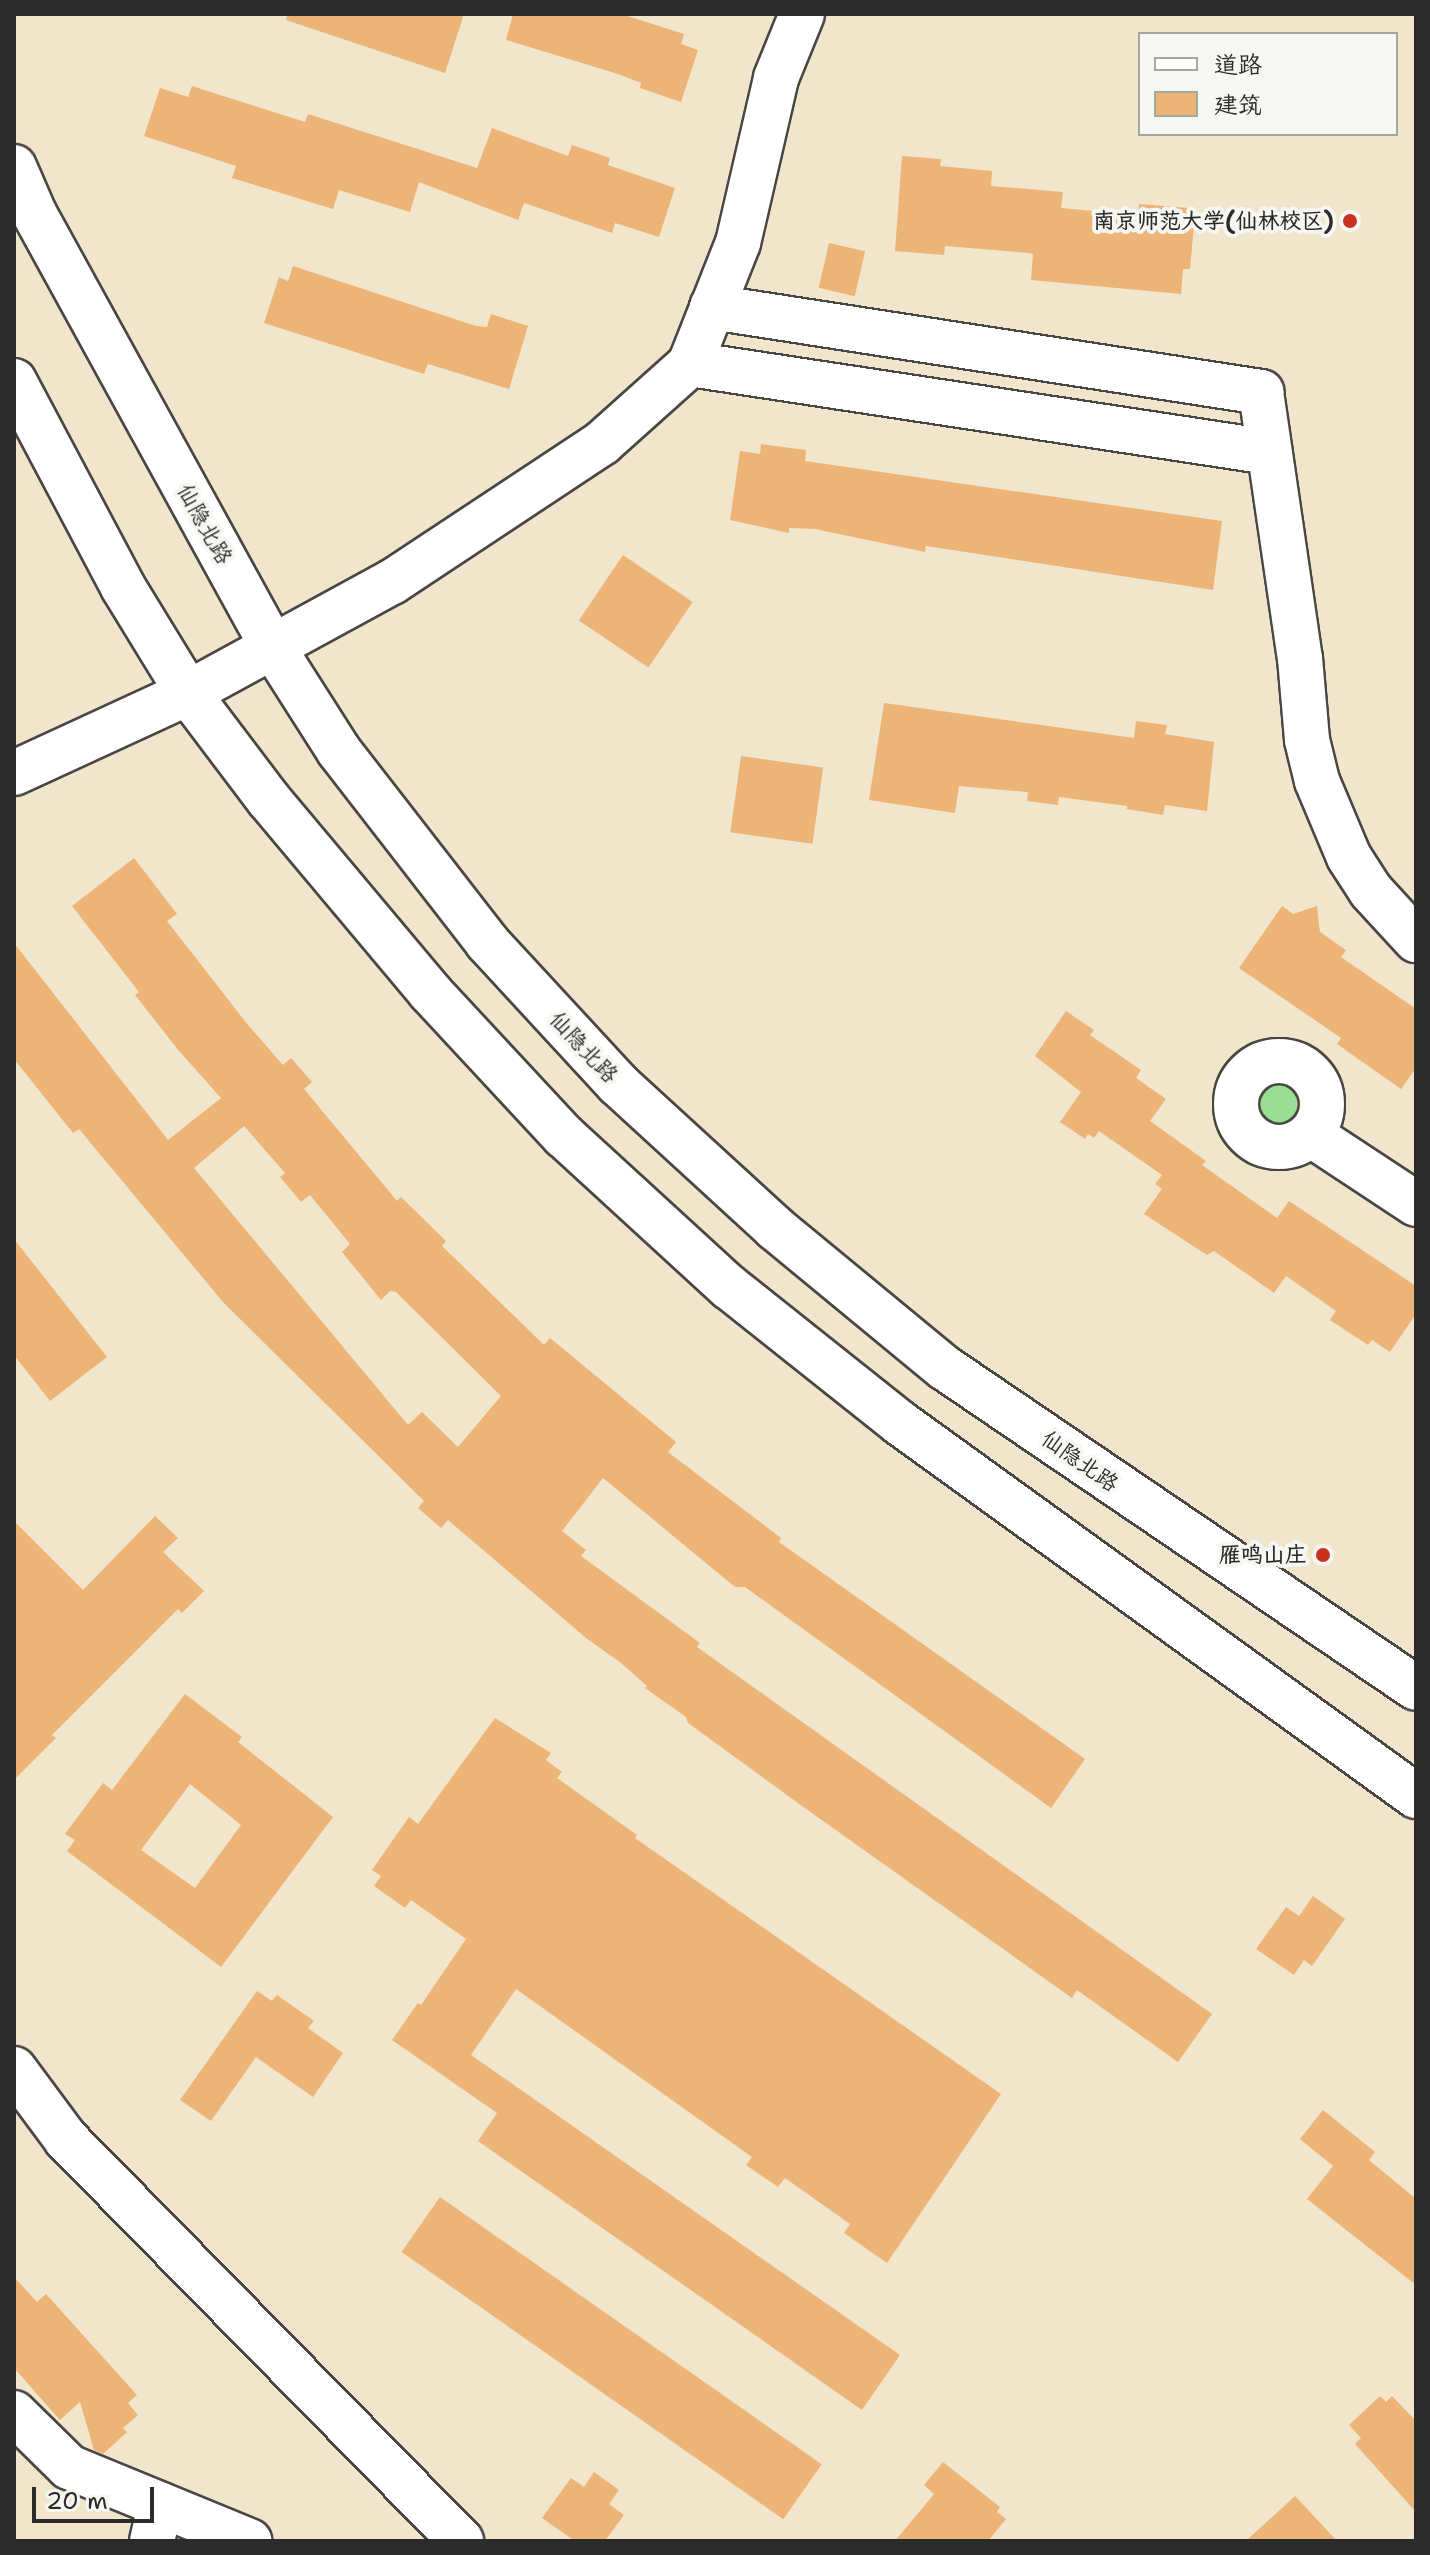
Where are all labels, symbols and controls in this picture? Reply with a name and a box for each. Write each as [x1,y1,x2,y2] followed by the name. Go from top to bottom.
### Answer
[1138,32,1398,136] legend
[1214,49,1262,81] text: 道路
[1214,89,1262,121] text: 建筑
[1093,208,1334,234] place label: 南京师范大学(仙林校区)
[1341,212,1359,230] marker: 南京师范大学(仙林校区)
[172,479,238,569] street label: 仙隐北路
[544,1006,624,1088] street label: 仙隐北路
[1036,1425,1124,1497] street label: 仙隐北路
[1219,1542,1307,1568] place label: 雁鸣山庄
[1314,1546,1332,1564] marker: 雁鸣山庄
[36,2471,158,2521] scale bar
[46,2485,108,2517] text: 20 m

